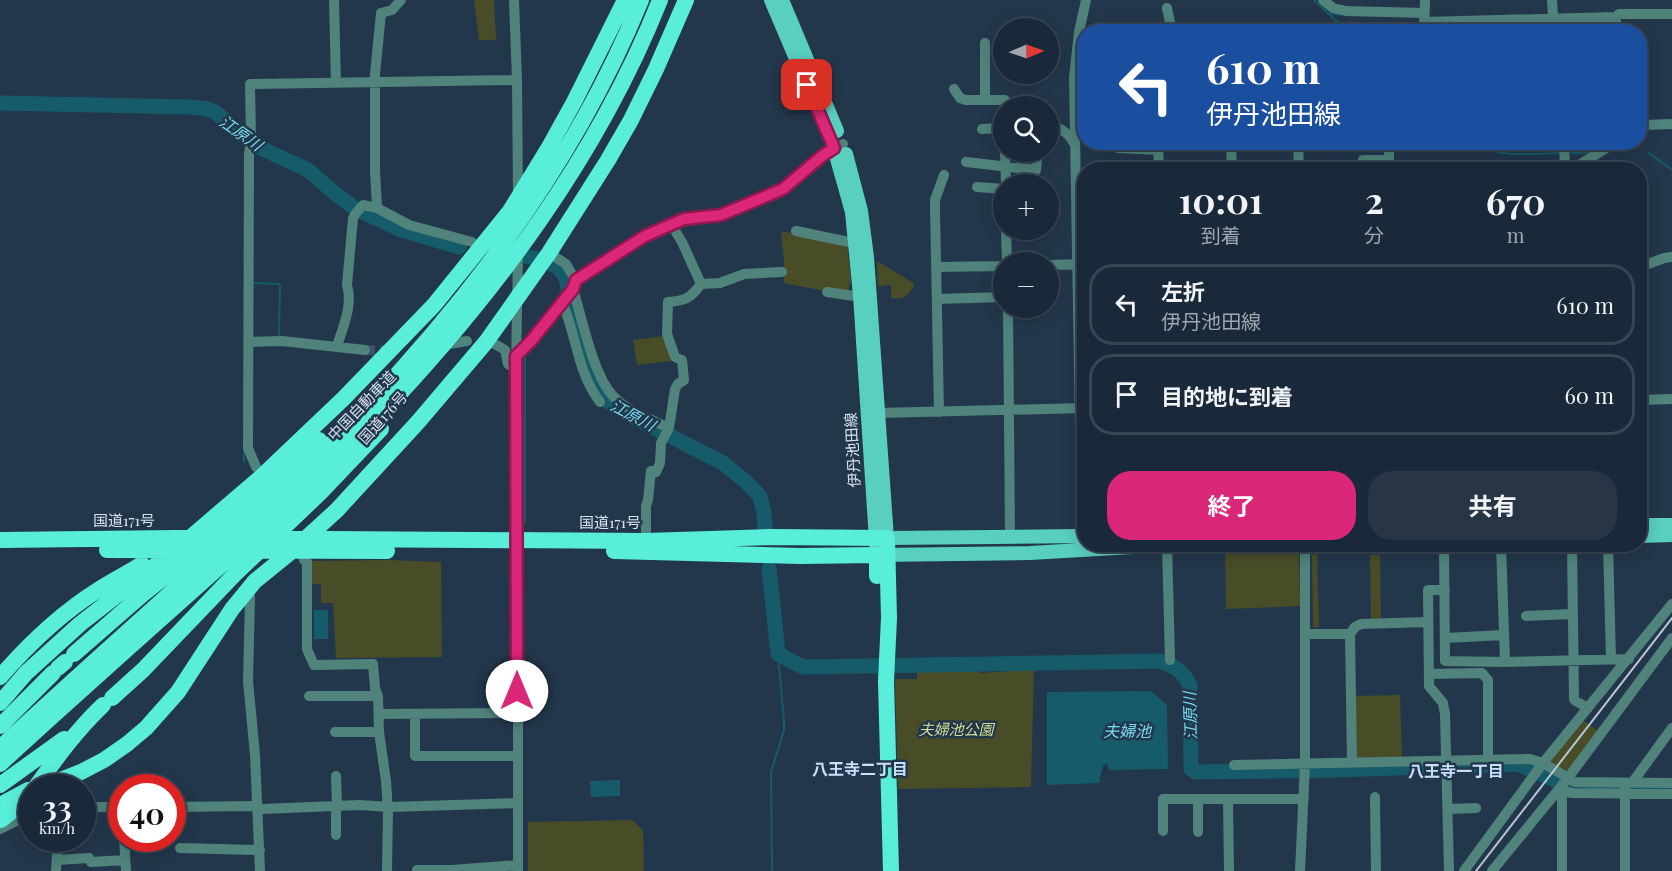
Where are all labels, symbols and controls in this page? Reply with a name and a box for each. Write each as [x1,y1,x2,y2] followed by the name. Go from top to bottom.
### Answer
[993,18,1059,84] north arrow
[993,18,1059,318] map controls
[1206,39,1321,95] text: 610 m
[1107,48,1185,126] icon: left
[781,59,832,110] pin
[790,68,823,101] icon: arrive
[1206,95,1341,131] text: 伊丹池田線
[993,96,1059,162] button: search
[216,110,269,156] water label: 江原川
[993,174,1059,240] button: +
[1178,175,1263,223] text: 10:01
[1365,175,1384,223] text: 2
[1486,176,1546,224] text: 670
[1201,221,1241,248] text: 到着
[1364,221,1384,248] text: 分
[1507,221,1525,248] text: m
[993,252,1059,318] button: −
[1161,276,1205,306] text: 左折
[1110,288,1143,321] icon: left
[1556,290,1614,320] text: 610 m
[1161,307,1261,334] text: 伊丹池田線
[323,366,400,445] street label: 中国自動車道
[1110,378,1143,411] icon: arrive
[1564,380,1614,410] text: 60 m
[1161,381,1293,411] text: 目的地に到着
[353,387,411,448] street label: 国道176号
[607,394,661,436] water label: 江原川
[840,412,864,488] street label: 伊丹池田線
[1107,471,1356,540] button: 終了
[1368,471,1617,540] button: 共有
[93,510,155,530] street label: 国道171号
[579,512,641,532] street label: 国道171号
[485,659,549,723] position arrow
[1178,690,1201,740] water label: 江原川
[918,719,995,739] park label: 夫婦池公園
[1103,720,1153,741] water label: 夫婦池
[812,758,908,779] district label: 八王寺二丁目
[1408,760,1504,781] district label: 八王寺一丁目
[108,774,186,852] speed limit sign: 40
[42,786,72,826] text: 33
[39,818,75,838] text: km/h

